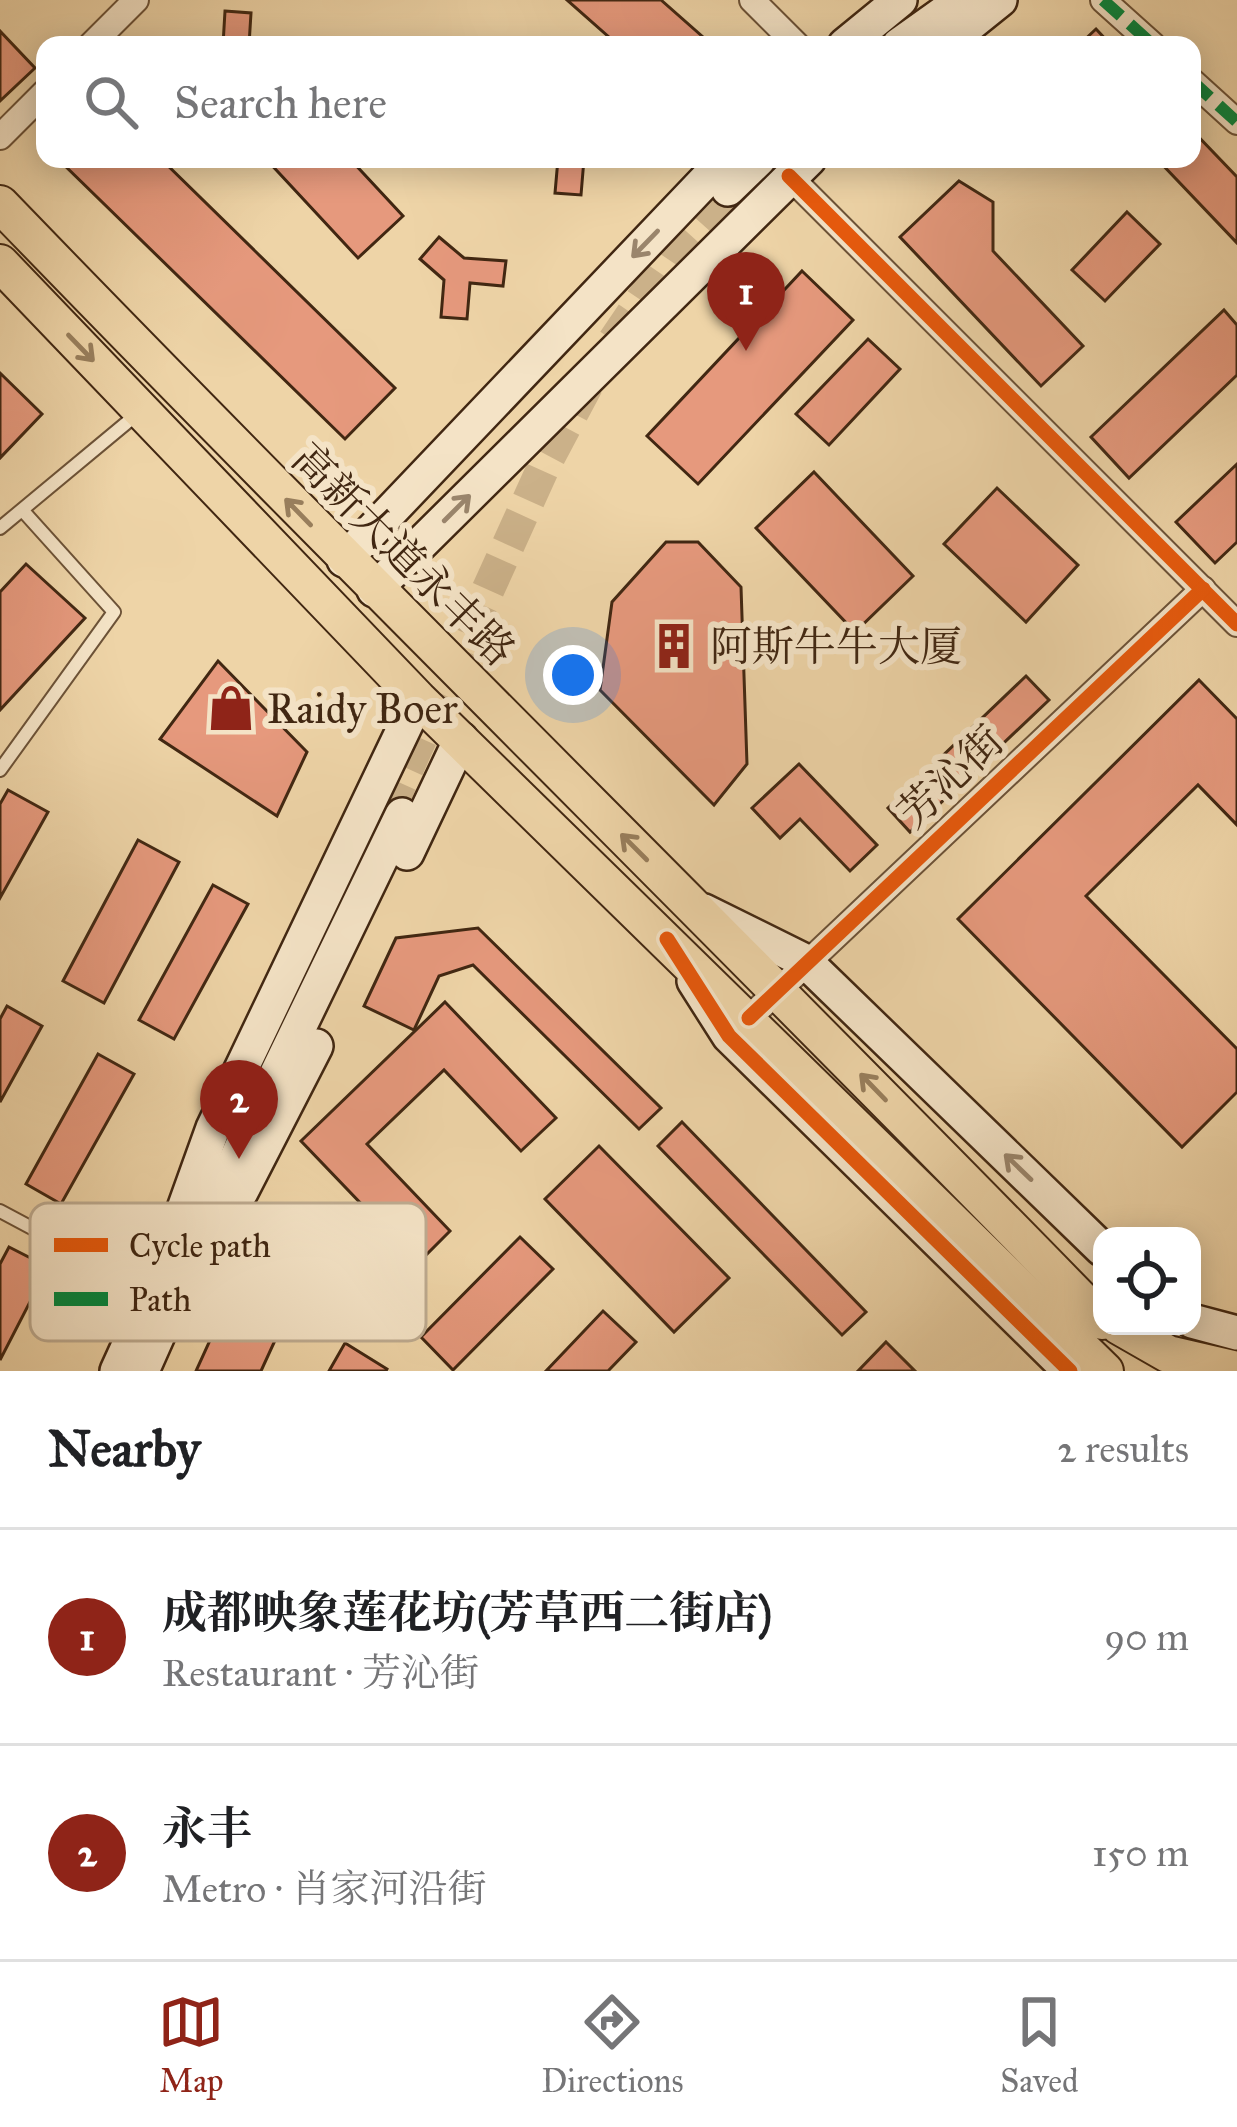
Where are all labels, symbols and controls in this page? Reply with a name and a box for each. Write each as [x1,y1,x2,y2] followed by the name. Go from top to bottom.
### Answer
[36,36,1201,168] search box
[78,69,144,135] icon: search
[174,75,387,130] text: Search here
[632,228,660,258] one-way arrow
[707,252,785,351] pin: 1
[67,332,95,362] one-way arrow
[281,432,526,677] street label: 高新大道永丰路
[442,494,471,522] one-way arrow
[284,498,312,527] one-way arrow
[649,621,699,671] building icon: 阿斯牛牛大厦
[710,621,962,673] place label: 阿斯牛牛大厦
[543,645,603,705] your location
[206,683,256,733] shop icon: Raidy Boer
[267,683,458,735] place label: Raidy Boer
[887,715,1014,839] street label: 芳沁街
[619,832,649,862] one-way arrow
[200,1060,278,1159] pin: 2
[860,1073,888,1102] one-way arrow
[1004,1154,1033,1182] one-way arrow
[30,1203,426,1341] legend
[129,1226,271,1266] text: Cycle path
[1093,1227,1201,1335] map controls
[1093,1227,1201,1335] button: locate
[129,1280,191,1320] text: Path
[48,1418,200,1480] text: Nearby
[1057,1425,1189,1473] text: 2 results
[162,1585,772,1640] text: 成都映象莲花坊(芳草西二街店)
[79,1613,95,1661] text: 1
[1104,1613,1189,1661] text: 90 m
[162,1649,479,1697] text: Restaurant · 芳沁街
[162,1801,252,1856] text: 永丰
[77,1829,97,1877] text: 2
[1092,1829,1189,1877] text: 150 m
[162,1865,487,1913] text: Metro · 肖家河沿街
[158,1989,224,2101] tab: Map
[541,1989,683,2101] tab: Directions
[1000,1989,1079,2101] tab: Saved

